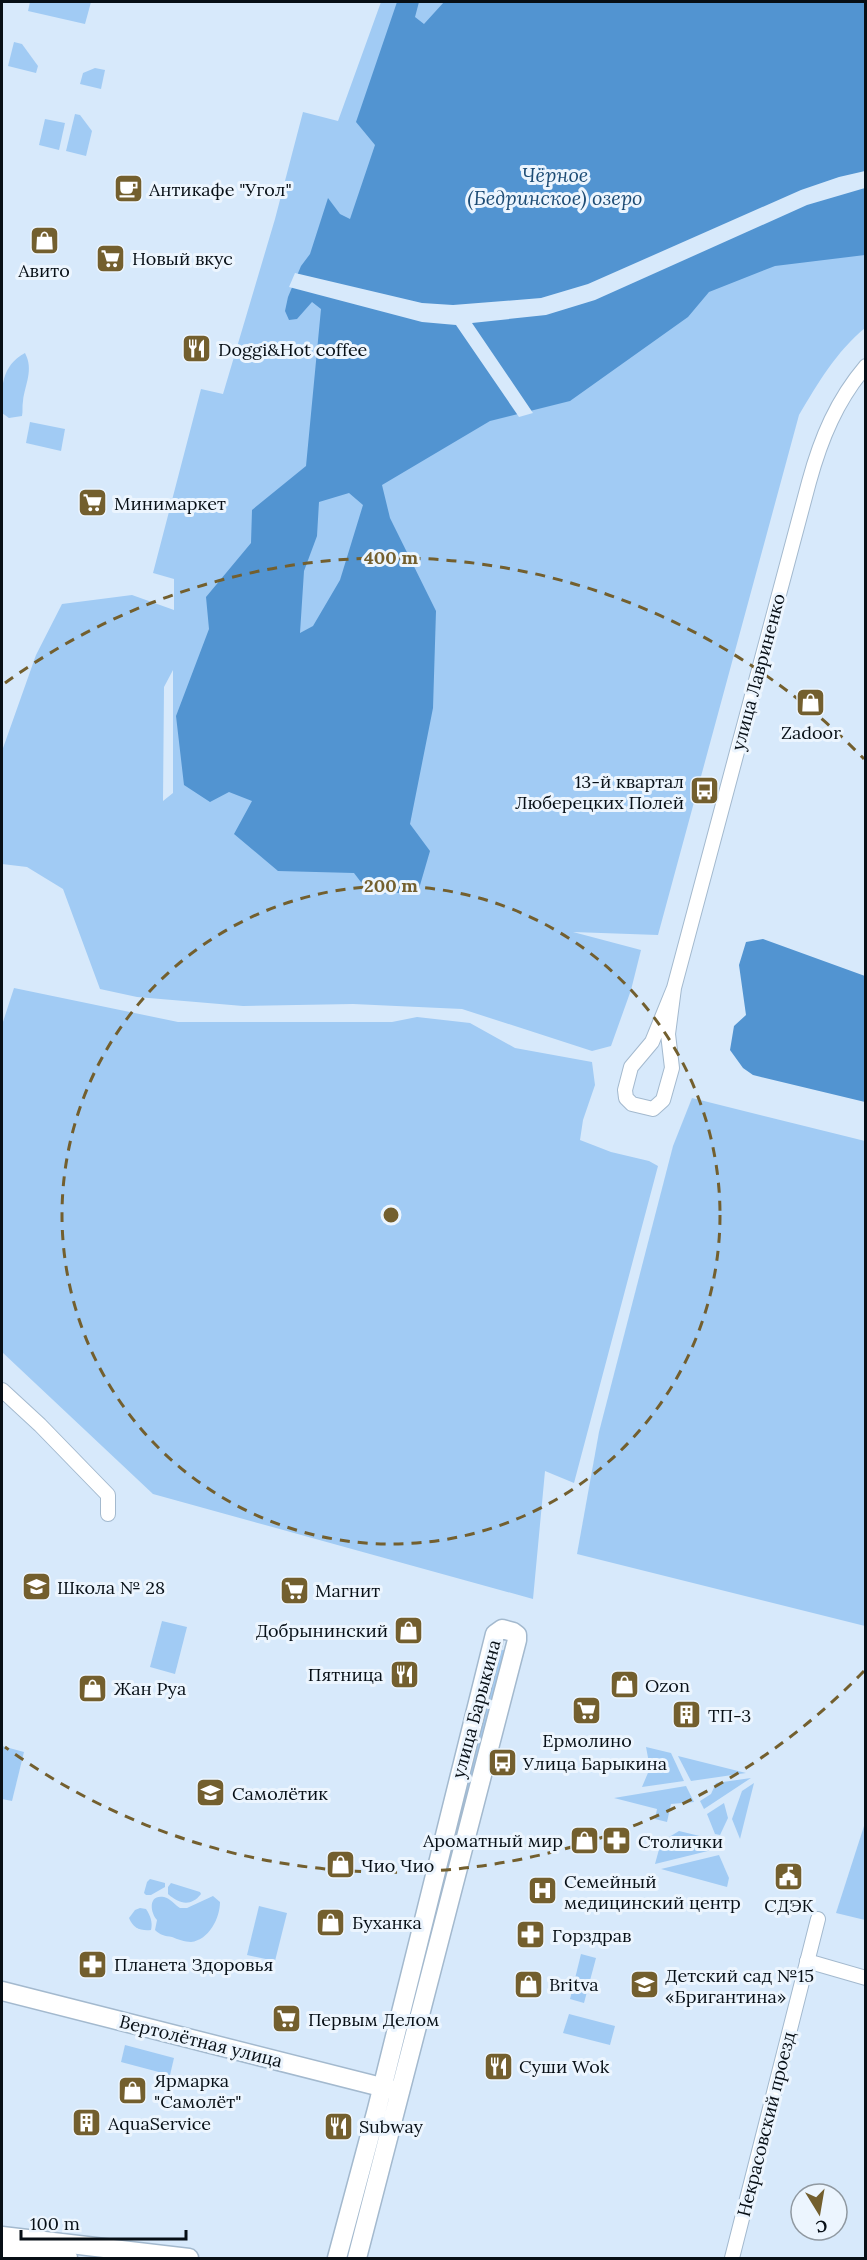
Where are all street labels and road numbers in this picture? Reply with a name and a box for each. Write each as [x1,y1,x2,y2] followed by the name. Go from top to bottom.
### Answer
[726,591,790,753] street label: улица Лавриненко
[446,1637,506,1781] street label: улица Барыкина
[117,2010,285,2072] street label: Вертолётная улица
[732,2029,800,2219] street label: Некрасовский проезд

